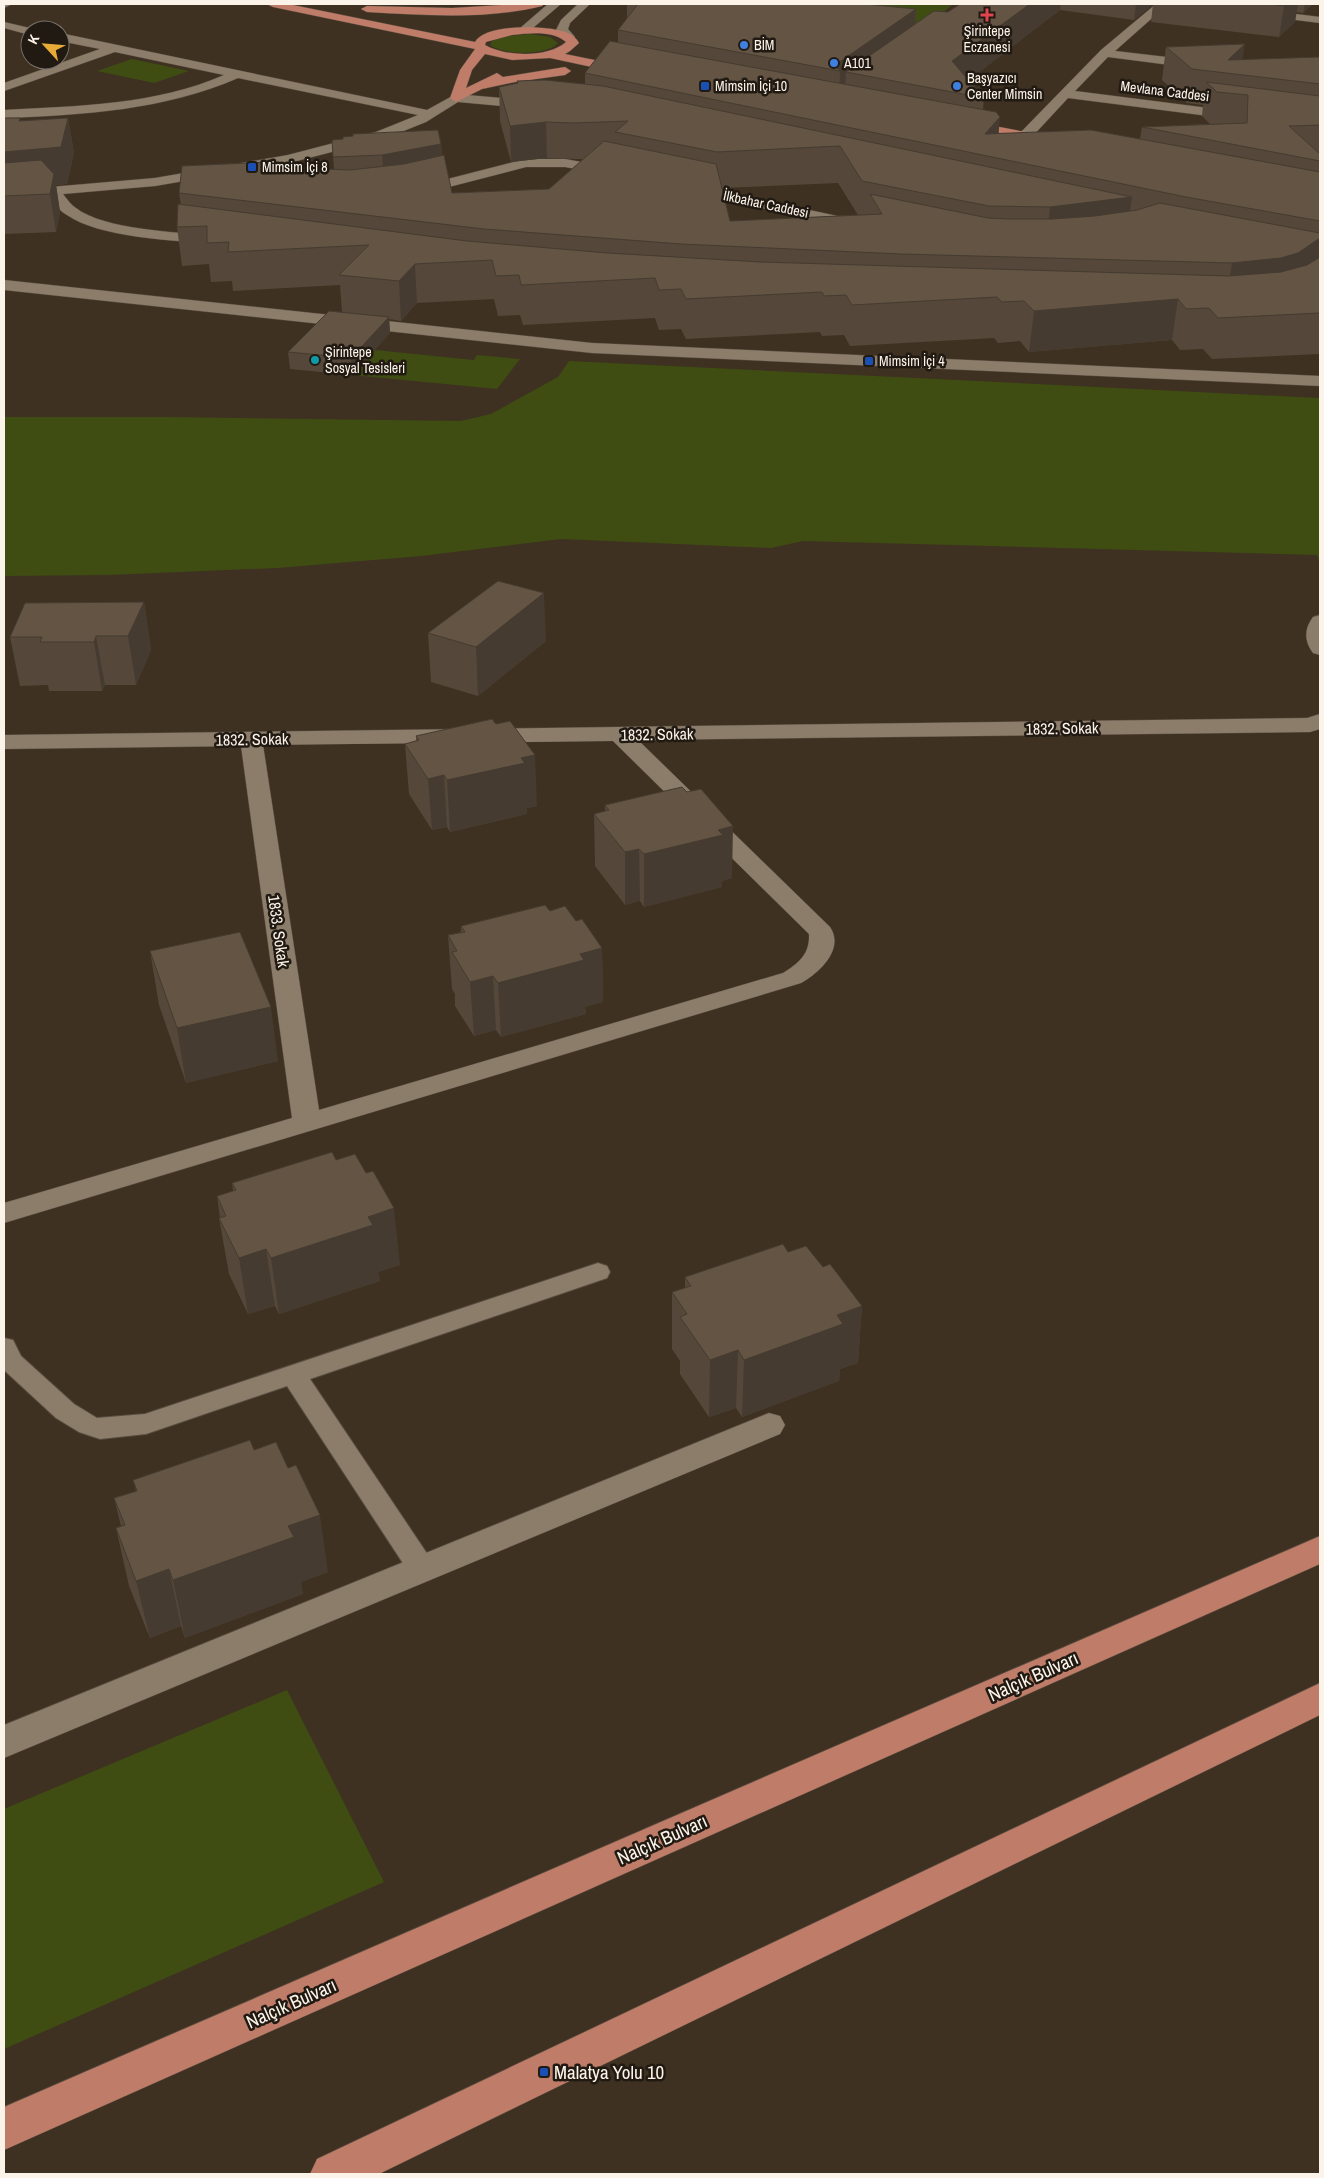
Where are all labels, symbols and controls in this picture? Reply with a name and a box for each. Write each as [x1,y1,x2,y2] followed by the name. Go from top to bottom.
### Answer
[981,9,993,21] marker: Şirintepe Eczanesi
[20,20,70,70] north arrow
[963,22,1011,56] place label: Şirintepe Eczanesi
[23,31,44,47] text: K
[754,36,774,54] place label: BİM
[738,39,750,51] marker: BİM
[843,54,871,72] place label: A101
[828,57,840,69] marker: A101
[967,69,1042,103] place label: Başyazıcı Center Mimsin
[715,77,787,95] place label: Mimsim İçi 10
[1120,77,1210,105] street label: Mevlana Caddesi
[699,80,711,92] marker: Mimsim İçi 10
[951,80,963,92] marker: Başyazıcı Center Mimsin
[262,158,328,176] place label: Mimsim İçi 8
[246,161,258,173] marker: Mimsim İçi 8
[722,186,810,222] street label: İlkbahar Caddesi
[325,343,405,377] place label: Şirintepe Sosyal Tesisleri
[879,352,945,370] place label: Mimsim İçi 4
[309,354,321,366] marker: Şirintepe Sosyal Tesisleri
[863,355,875,367] marker: Mimsim İçi 4
[1025,716,1099,740] street label: 1832. Sokak
[620,722,694,746] street label: 1832. Sokak
[215,727,289,751] street label: 1832. Sokak
[263,893,295,969] street label: 1833. Sokak
[984,1645,1082,1707] street label: Nalçık Bulvarı
[613,1808,711,1870] street label: Nalçık Bulvarı
[242,1972,340,2034] street label: Nalçık Bulvarı
[554,2059,664,2085] place label: Malatya Yolu 10
[538,2066,550,2078] marker: Malatya Yolu 10

